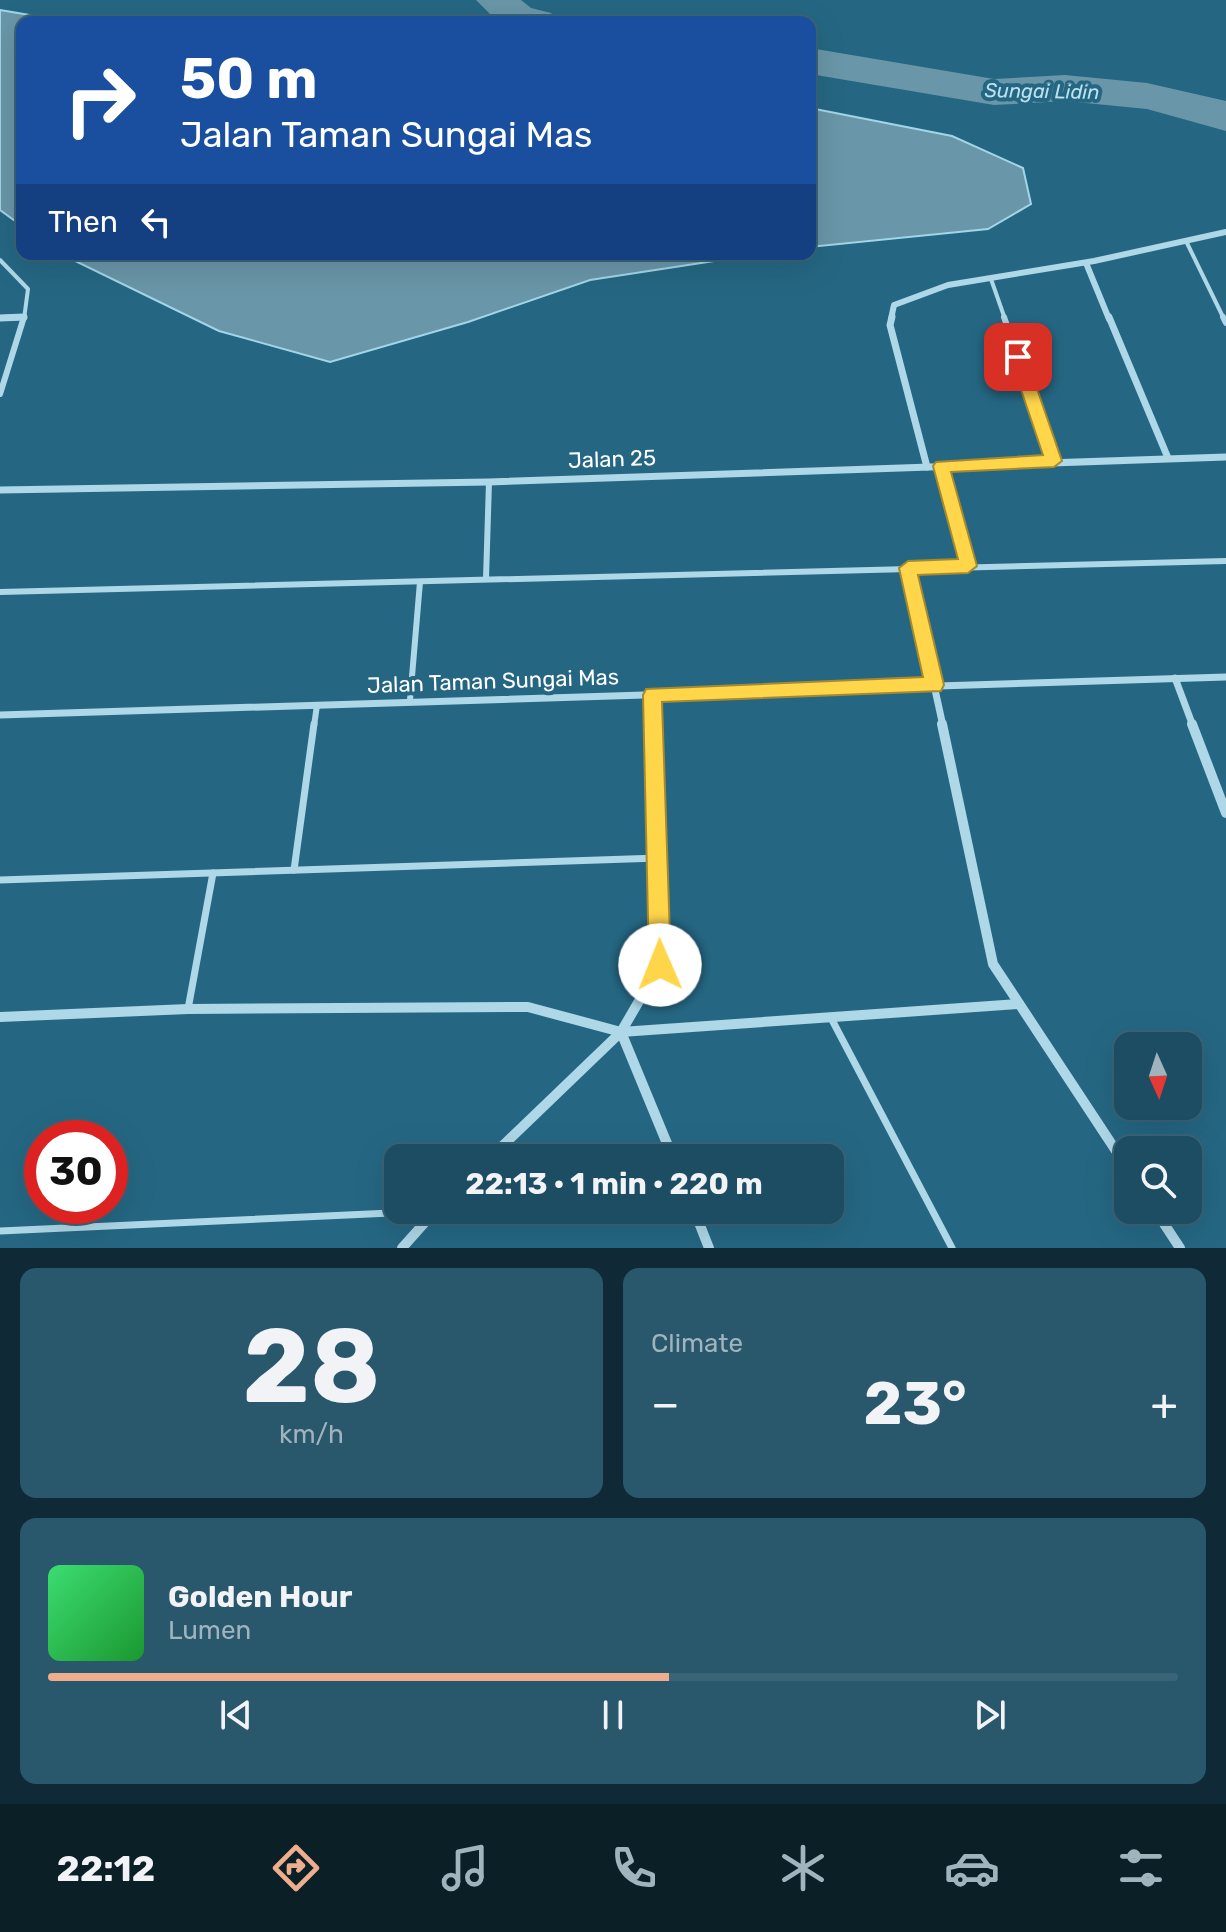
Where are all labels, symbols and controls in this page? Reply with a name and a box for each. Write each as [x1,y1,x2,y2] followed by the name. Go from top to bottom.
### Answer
[180,46,317,112] text: 50 m
[48,48,152,152] icon: right
[984,78,1100,104] water label: Sungai Lidin
[180,113,592,156] text: Jalan Taman Sungai Mas
[134,200,178,244] icon: left
[48,204,118,240] text: Then
[984,323,1052,391] pin
[996,335,1040,379] icon: arrive
[567,444,657,474] street label: Jalan 25
[367,663,619,699] street label: Jalan Taman Sungai Mas
[618,923,702,1007] position arrow
[1114,1032,1202,1120] north arrow
[1114,1032,1202,1224] map controls
[24,1120,128,1224] speed limit sign: 30
[1114,1136,1202,1224] button: search
[465,1166,763,1202] text: 22:13 · 1 min · 220 m
[242,1305,381,1428] text: 28
[651,1328,743,1359] text: Climate
[863,1368,967,1439] text: 23°
[651,1378,680,1430] text: −
[1151,1378,1178,1430] text: +
[279,1419,344,1450] text: km/h
[168,1579,352,1615] text: Golden Hour
[168,1615,251,1646] text: Lumen
[214,1693,258,1737] icon: previous
[591,1693,635,1737] icon: pause
[968,1693,1012,1737] icon: next
[268,1840,324,1896] icon: directions
[437,1840,493,1896] icon: music
[606,1840,662,1896] icon: phone
[775,1840,831,1896] icon: climate
[944,1840,1000,1896] icon: car
[1113,1840,1169,1896] icon: filters
[57,1847,155,1890] text: 22:12

